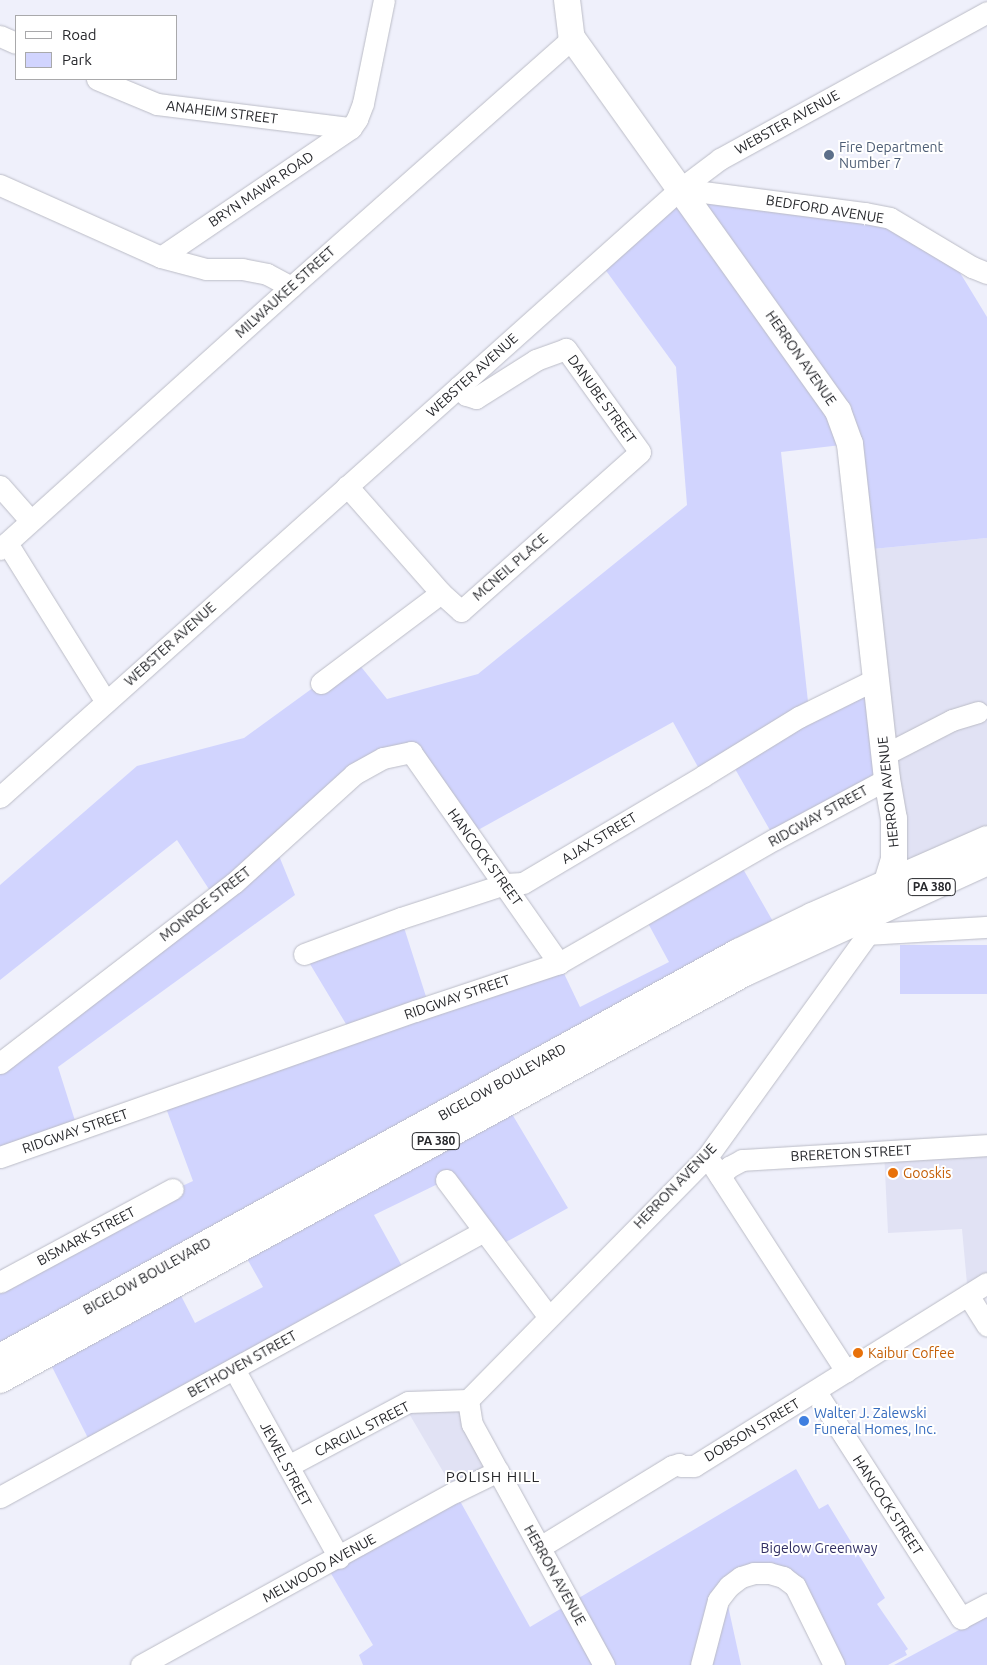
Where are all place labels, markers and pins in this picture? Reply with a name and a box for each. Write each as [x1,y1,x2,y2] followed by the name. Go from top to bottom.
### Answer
[839,139,943,172] place label: Fire Department Number 7
[823,149,835,161] marker: Fire Department Number 7
[903,1165,951,1181] place label: Gooskis
[887,1167,899,1179] marker: Gooskis
[868,1345,955,1361] place label: Kaibur Coffee
[852,1347,864,1359] marker: Kaibur Coffee
[814,1405,936,1438] place label: Walter J. Zalewski Funeral Homes, Inc.
[798,1415,810,1427] marker: Walter J. Zalewski Funeral Homes, Inc.

